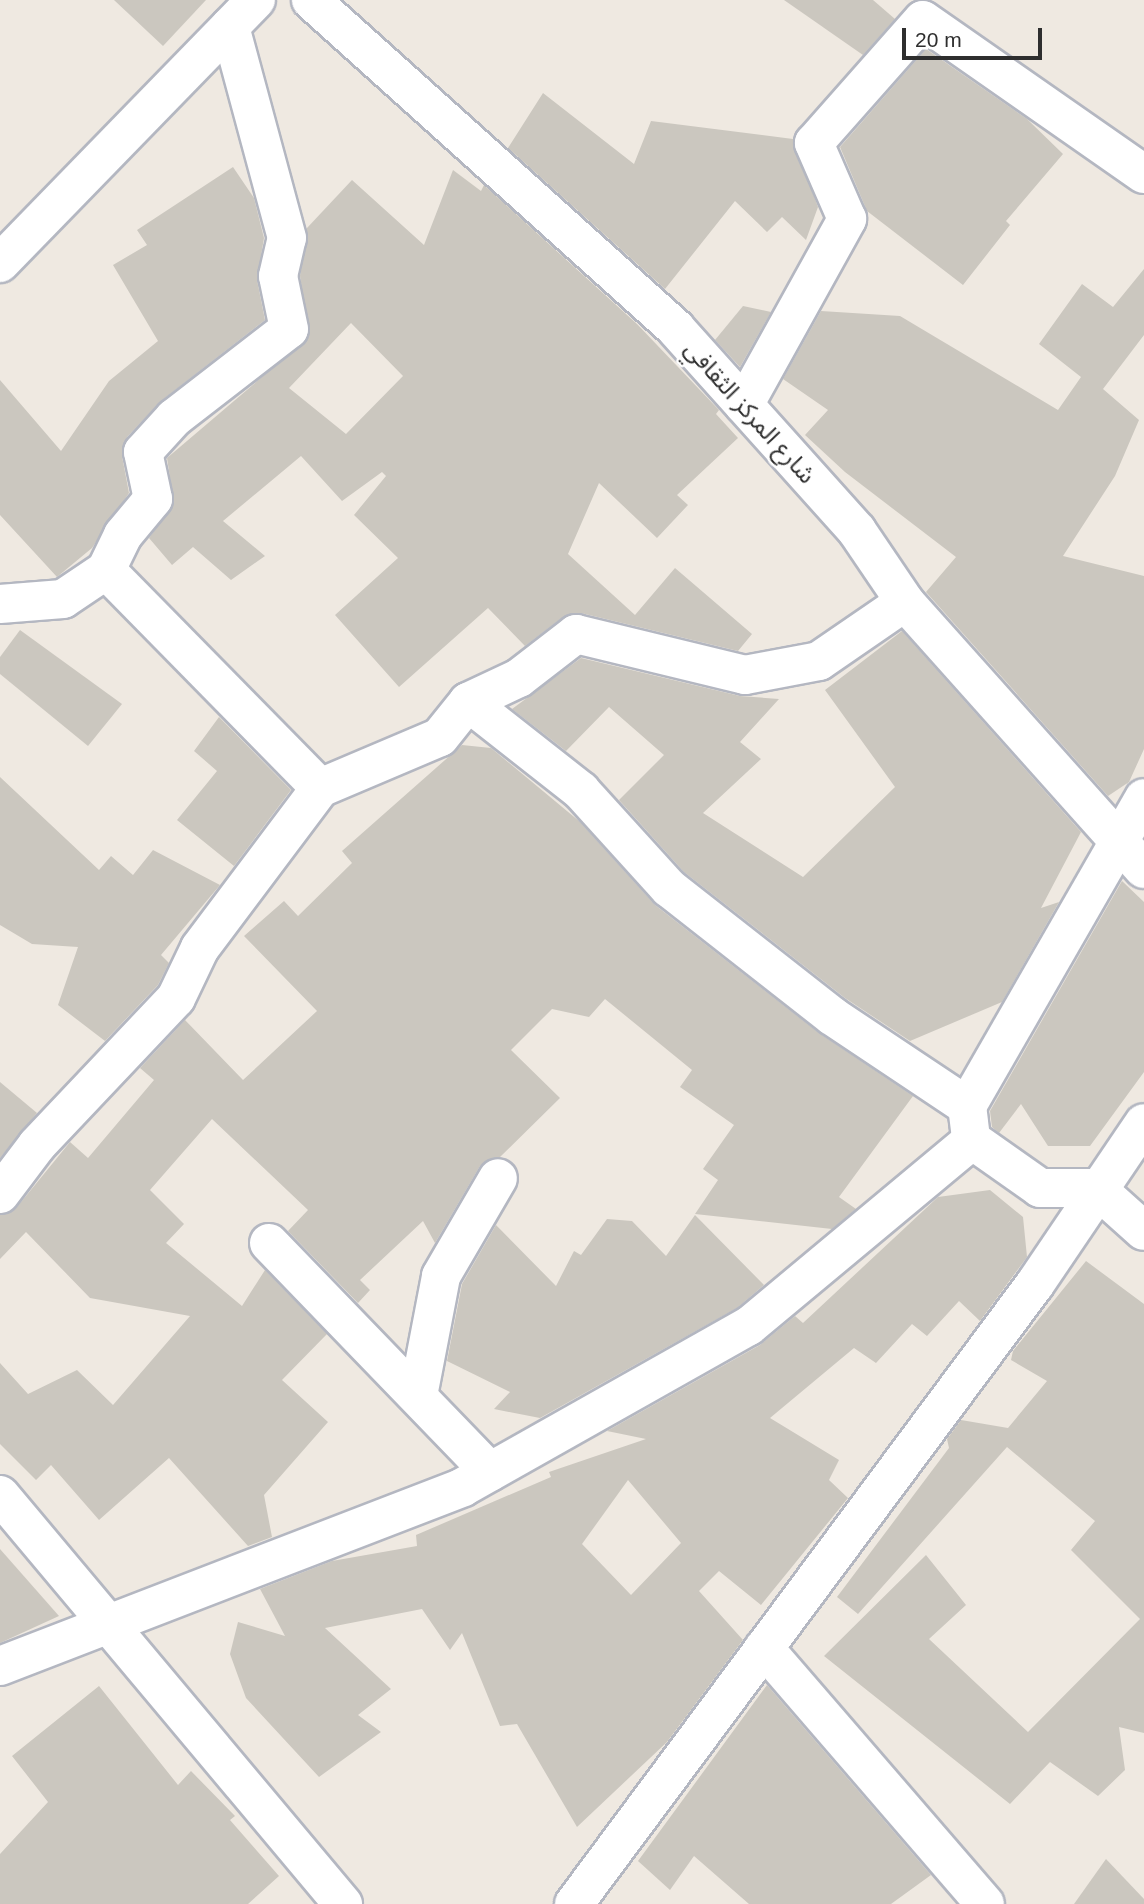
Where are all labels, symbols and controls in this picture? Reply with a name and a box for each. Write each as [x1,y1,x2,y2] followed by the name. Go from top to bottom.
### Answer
[906,14,1046,58] scale bar
[915,28,962,51] text: 20 m
[678,335,822,489] street label: شارع المركز الثقافي

